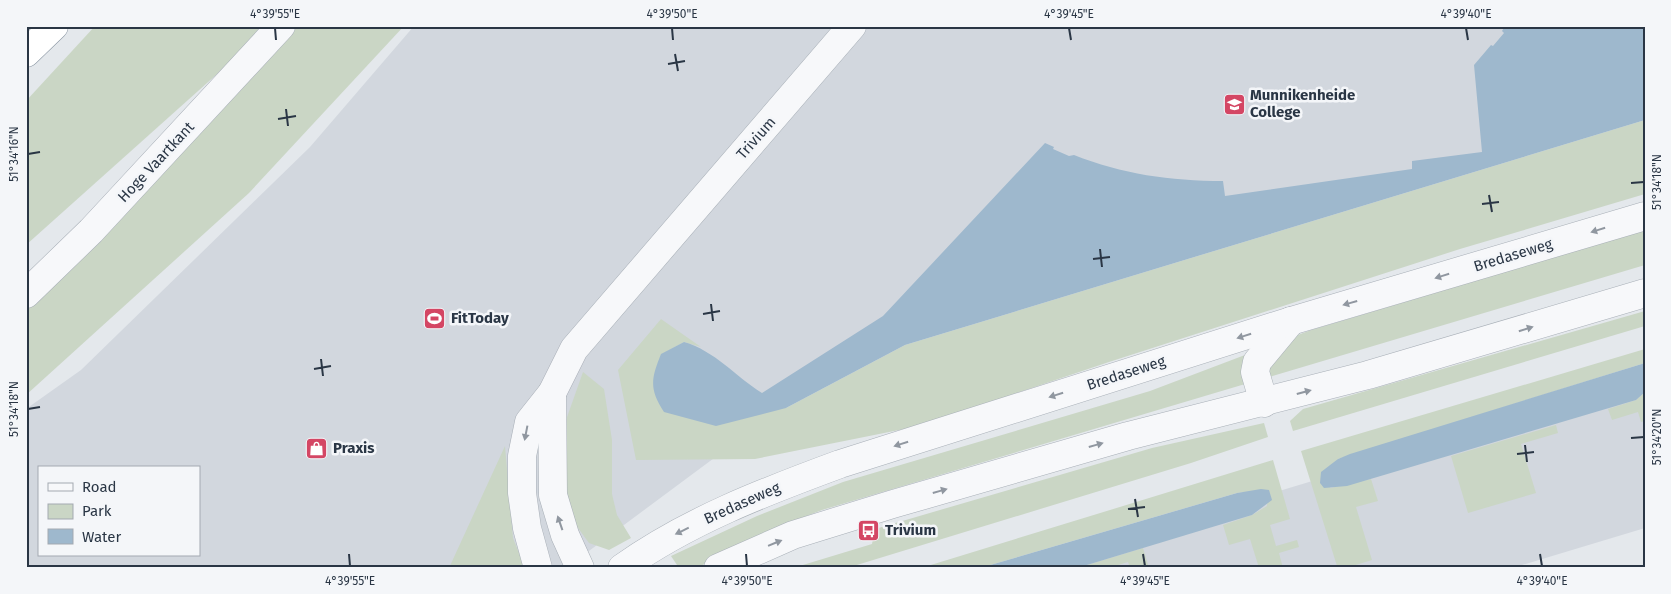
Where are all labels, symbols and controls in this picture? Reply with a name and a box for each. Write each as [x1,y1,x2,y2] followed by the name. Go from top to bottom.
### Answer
[250,7,300,21] text: 4°39'55"E
[646,7,698,21] text: 4°39'50"E
[1044,7,1094,21] text: 4°39'45"E
[1440,7,1492,21] text: 4°39'40"E
[1250,86,1355,121] place label: Munnikenheide College
[1222,92,1246,116] school or university icon: Munnikenheide College
[733,113,779,163] street label: Trivium
[114,118,198,206] street label: Hoge Vaartkant
[7,126,21,182] text: 51°34'16"N
[1650,154,1664,210] text: 51°34'18"N
[1590,226,1605,234] one-way arrow
[1471,234,1555,276] street label: Bredaseweg
[1435,272,1450,280] one-way arrow
[1343,300,1358,308] one-way arrow
[423,306,447,330] sports icon: FitToday
[451,309,509,327] place label: FitToday
[1518,325,1533,332] one-way arrow
[1237,332,1252,340] one-way arrow
[1084,352,1168,394] street label: Bredaseweg
[7,381,21,437] text: 51°34'18"N
[1296,388,1311,396] one-way arrow
[1048,392,1063,400] one-way arrow
[1650,409,1664,465] text: 51°34'20"N
[522,426,530,442] one-way arrow
[305,436,329,460] shop icon: Praxis
[333,439,375,457] place label: Praxis
[893,441,908,449] one-way arrow
[1088,441,1103,449] one-way arrow
[38,466,200,556] legend
[82,478,117,496] text: Road
[701,478,783,528] street label: Bredaseweg
[932,486,947,494] one-way arrow
[82,502,112,520] text: Park
[556,515,564,530] one-way arrow
[857,518,881,542] bus stop icon: Trivium
[885,521,936,539] place label: Trivium
[675,527,689,535] one-way arrow
[82,528,121,546] text: Water
[768,538,783,546] one-way arrow
[325,574,375,588] text: 4°39'55"E
[721,574,773,588] text: 4°39'50"E
[1120,574,1170,588] text: 4°39'45"E
[1516,574,1568,588] text: 4°39'40"E

